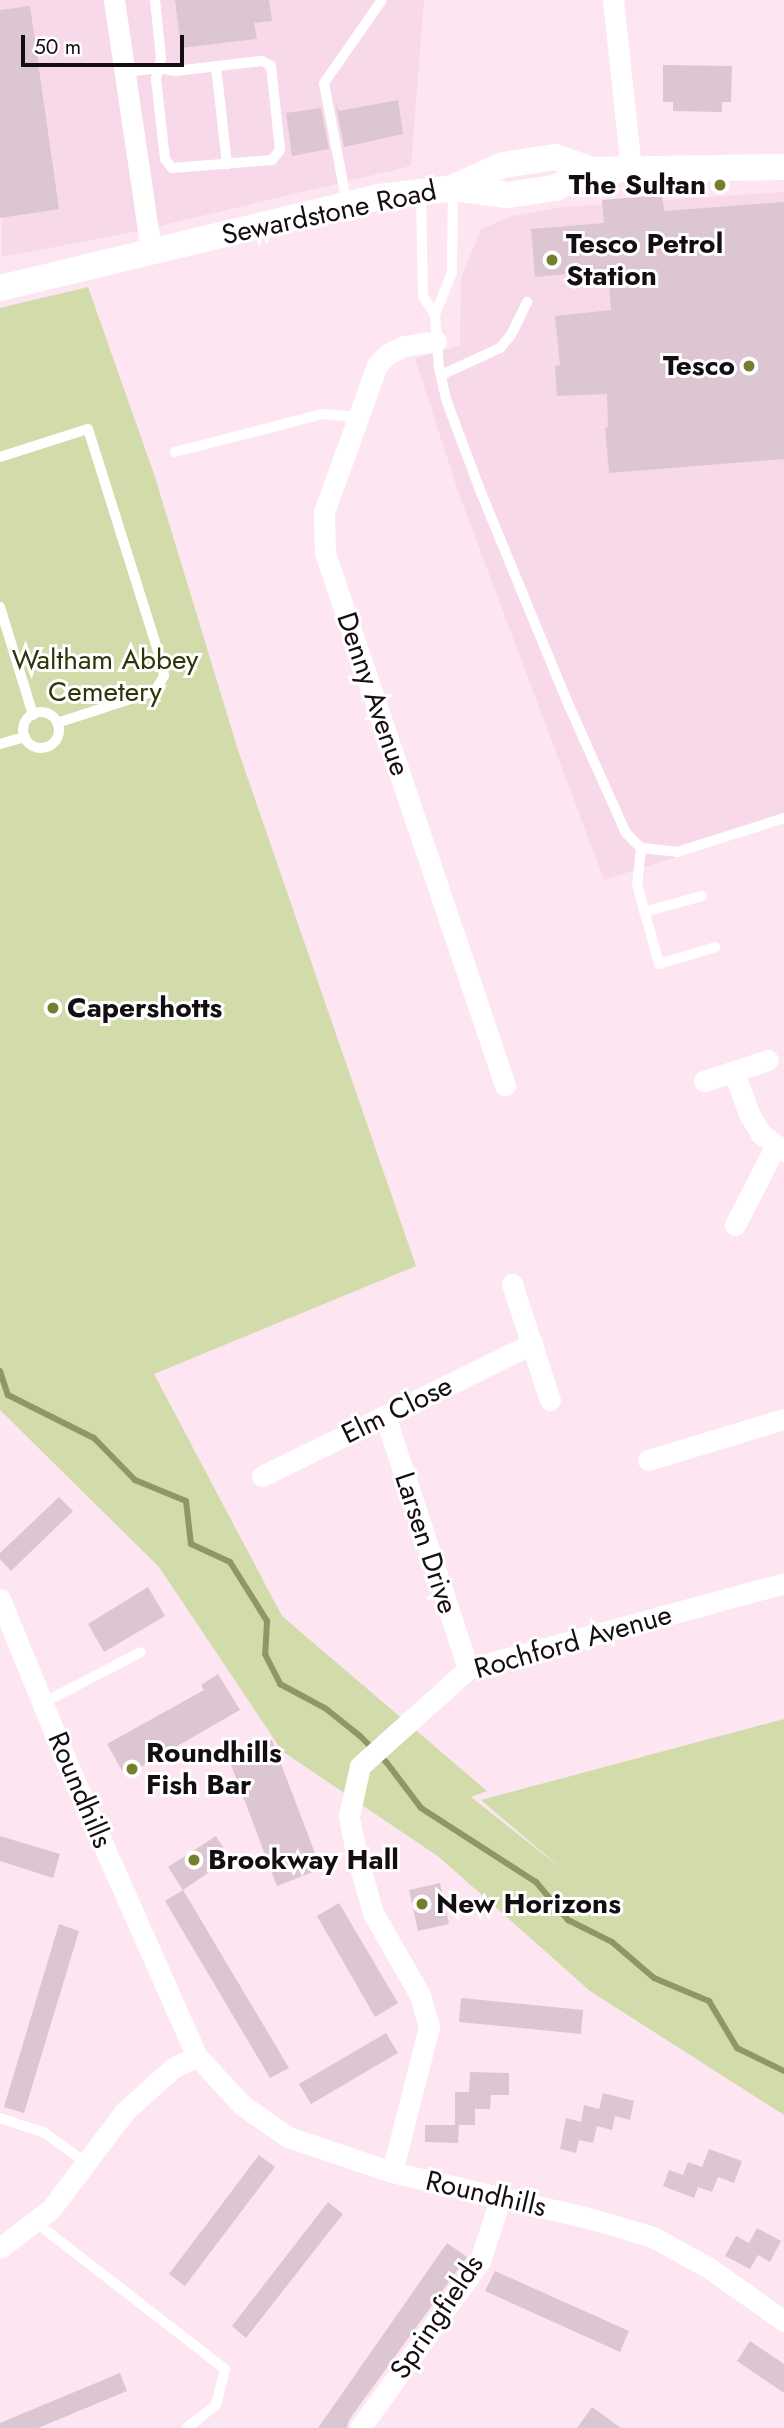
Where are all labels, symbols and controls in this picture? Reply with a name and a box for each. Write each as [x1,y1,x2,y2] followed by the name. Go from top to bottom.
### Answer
[24,21,187,65] scale bar
[34,32,81,62] text: 50 m
[569,168,706,202] place label: The Sultan
[219,174,439,252] street label: Sewardstone Road
[712,177,728,193] marker: The Sultan
[566,227,723,293] place label: Tesco Petrol Station
[544,252,560,268] marker: Tesco Petrol Station
[663,349,735,383] place label: Tesco
[741,358,757,374] marker: Tesco
[329,608,417,780] street label: Denny Avenue
[12,643,198,709] park label: Waltham Abbey Cemetery
[67,991,222,1025] place label: Capershotts
[45,1000,61,1016] marker: Capershotts
[336,1369,458,1451] street label: Elm Close
[387,1468,465,1618] street label: Larsen Drive
[471,1598,675,1686] street label: Rochford Avenue
[41,1727,119,1853] street label: Roundhills
[146,1736,282,1802] place label: Roundhills Fish Bar
[124,1761,140,1777] marker: Roundhills Fish Bar
[208,1843,399,1877] place label: Brookway Hall
[186,1852,202,1868] marker: Brookway Hall
[436,1887,621,1921] place label: New Horizons
[414,1896,430,1912] marker: New Horizons
[423,2164,549,2224] street label: Roundhills
[383,2249,491,2385] street label: Springfields

